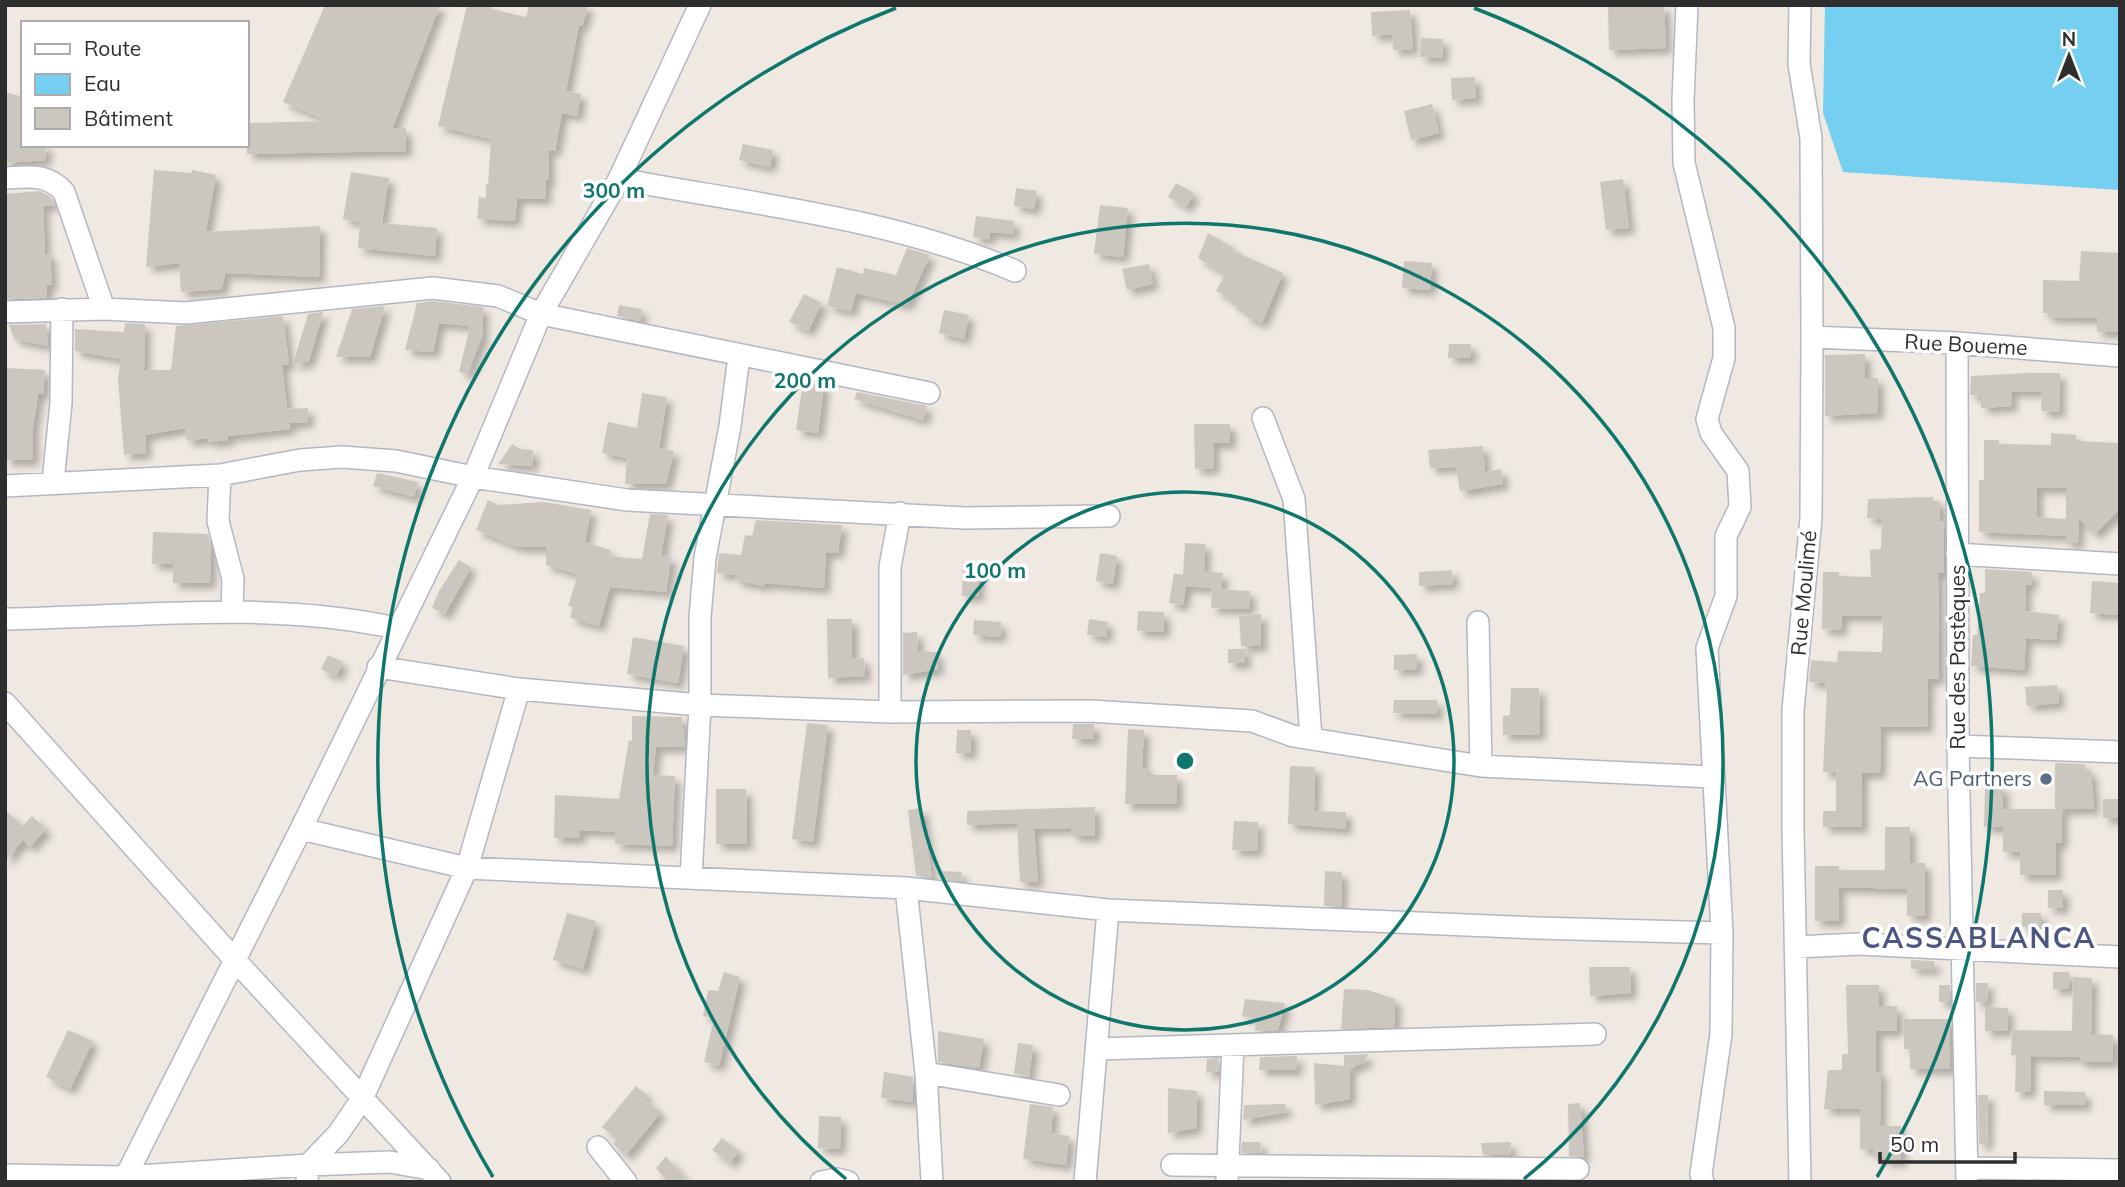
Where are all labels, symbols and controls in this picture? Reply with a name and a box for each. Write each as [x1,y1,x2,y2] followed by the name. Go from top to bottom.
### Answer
[21,21,248,147] legend
[2034,21,2104,91] north arrow
[2062,27,2076,51] text: N
[84,35,141,61] text: Route
[84,70,121,96] text: Eau
[84,105,173,131] text: Bâtiment
[583,177,645,203] text: 300 m
[1904,328,2028,360] street label: Rue Boueme
[774,367,836,393] text: 200 m
[1785,529,1821,657] street label: Rue Moulimé
[964,557,1026,583] text: 100 m
[1944,565,1970,749] street label: Rue des Pastèques
[1173,749,1197,773] centre of rings
[1913,765,2032,791] place label: AG Partners
[2038,771,2054,787] marker: AG Partners
[1862,920,2097,955] district label: CASSABLANCA
[1880,1120,2015,1164] scale bar
[1890,1131,1939,1157] text: 50 m

